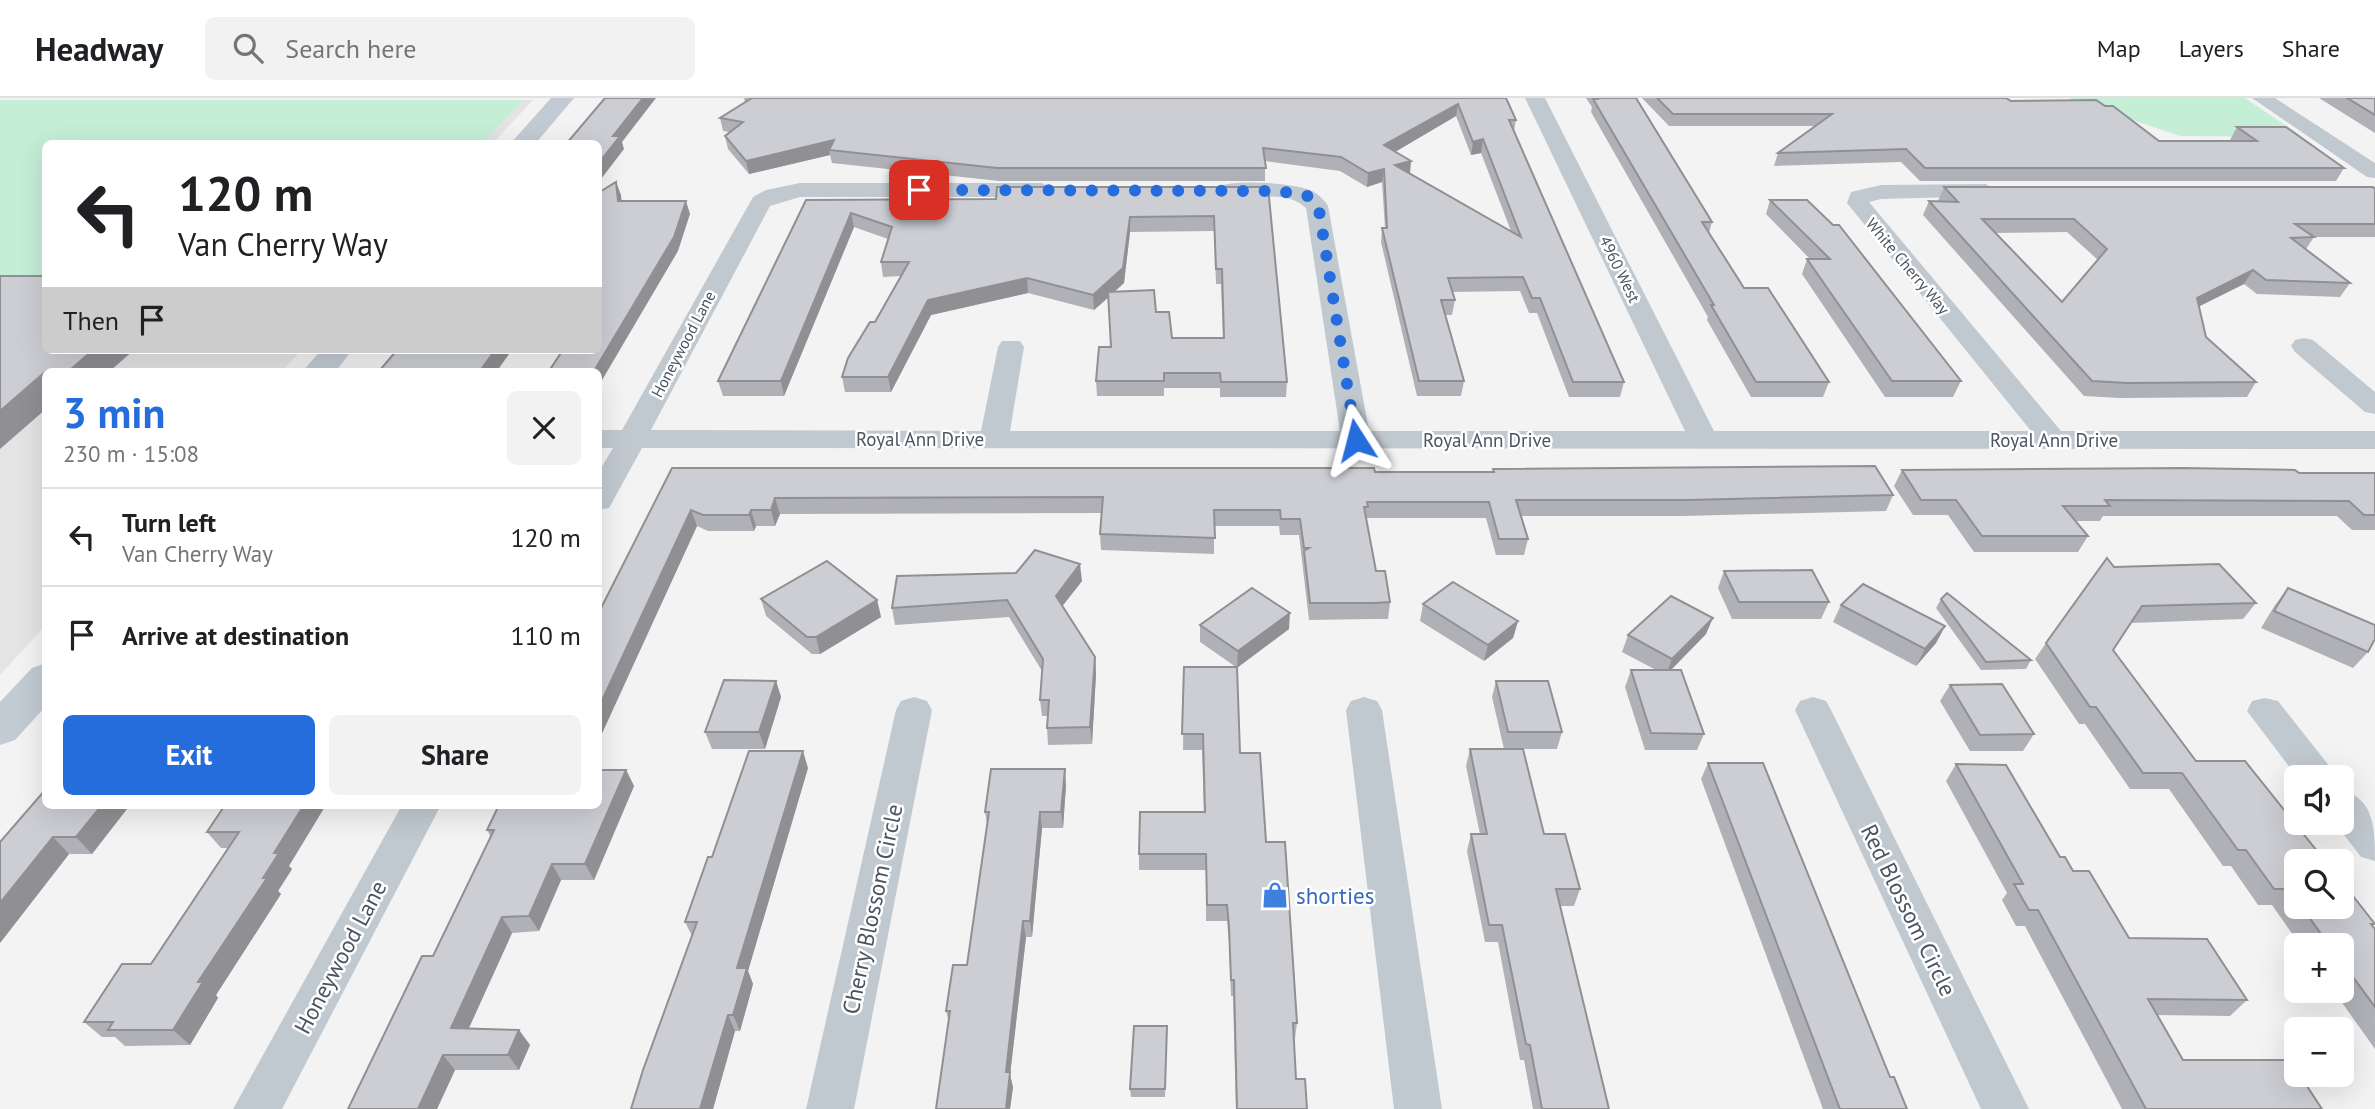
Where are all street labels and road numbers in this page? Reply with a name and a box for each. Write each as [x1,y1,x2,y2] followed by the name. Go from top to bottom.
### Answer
[1862,214,1954,319] street label: White Cherry Way
[1595,232,1645,306] street label: 4960 West
[647,287,719,401] street label: Honeywood Lane
[856,427,984,451] street label: Royal Ann Drive
[1423,428,1551,452] street label: Royal Ann Drive
[1990,428,2118,452] street label: Royal Ann Drive
[836,801,908,1017] street label: Cherry Blossom Circle
[1855,819,1963,1001] street label: Red Blossom Circle
[287,875,393,1039] street label: Honeywood Lane

